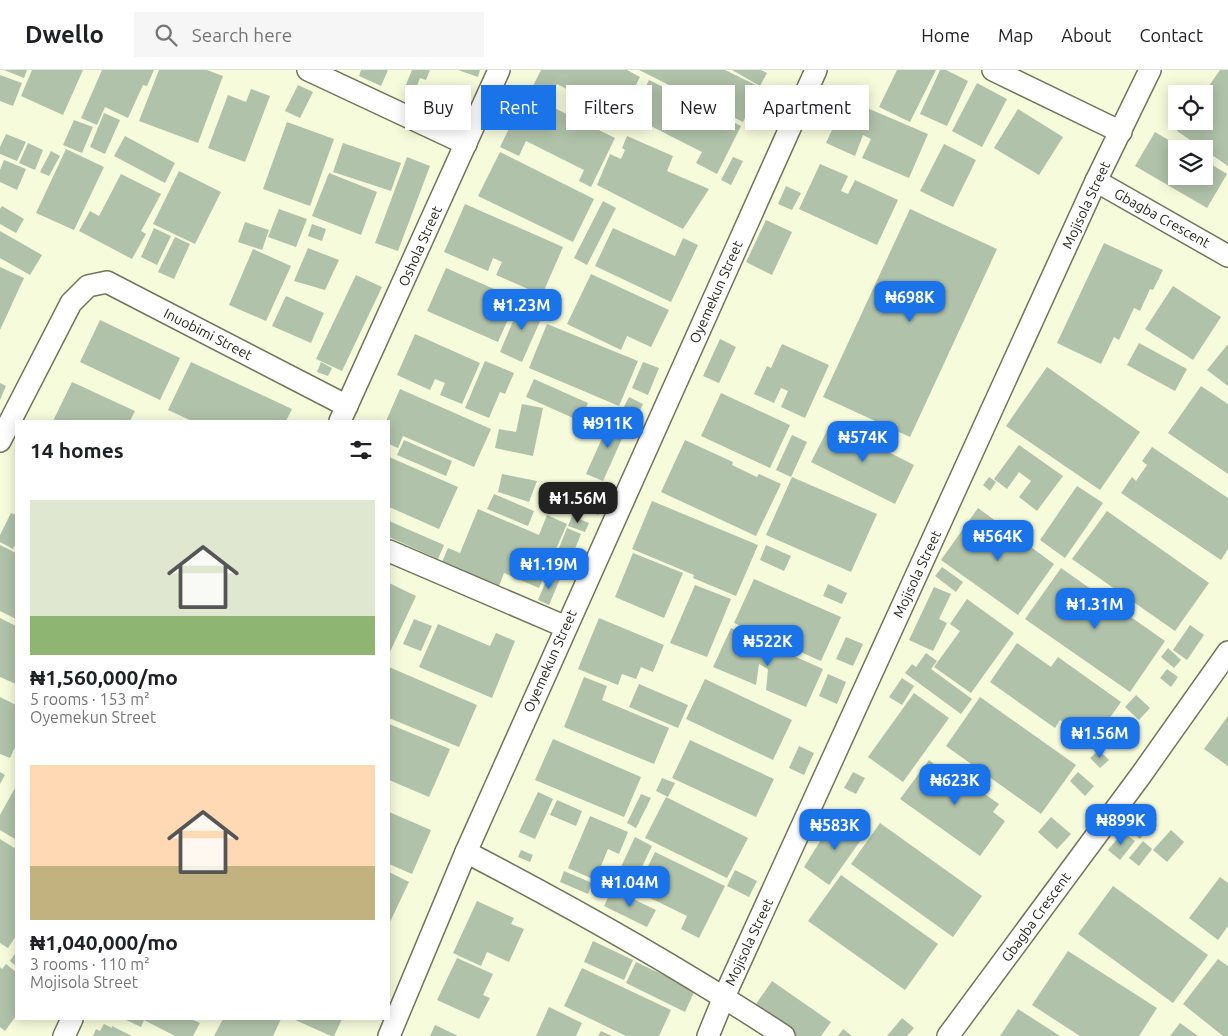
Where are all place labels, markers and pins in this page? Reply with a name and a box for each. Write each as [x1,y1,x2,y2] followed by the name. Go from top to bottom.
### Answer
[875,280,945,323] pin: ₦698K
[481,288,563,331] pin: ₦1.23M
[573,406,643,449] pin: ₦911K
[828,420,898,463] pin: ₦574K
[537,482,619,524] pin: ₦1.56M
[963,520,1033,562] pin: ₦564K
[508,548,590,590] pin: ₦1.19M
[1054,588,1136,630] pin: ₦1.31M
[733,624,803,667] pin: ₦522K
[1059,716,1141,759] pin: ₦1.56M
[920,764,990,806] pin: ₦623K
[1086,804,1156,846] pin: ₦899K
[800,808,870,851] pin: ₦583K
[589,866,671,908] pin: ₦1.04M

